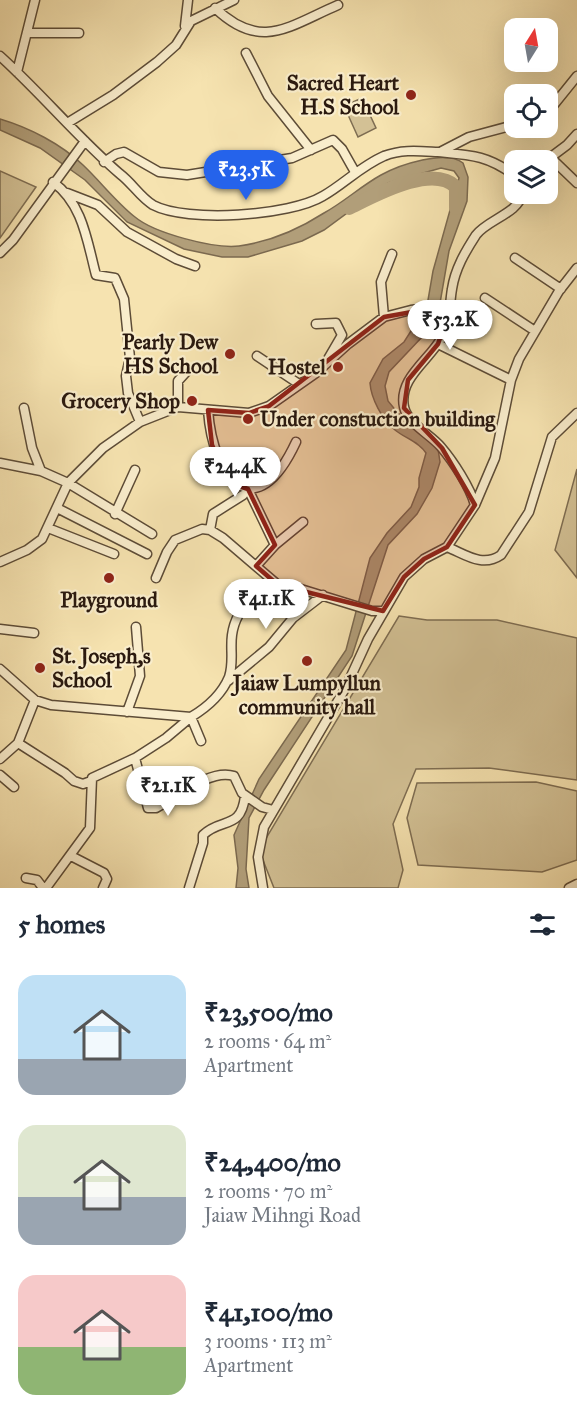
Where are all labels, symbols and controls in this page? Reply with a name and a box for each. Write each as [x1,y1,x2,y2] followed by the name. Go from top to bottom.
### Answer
[504,18,558,72] north arrow
[504,18,558,204] map controls
[287,70,400,120] place label: Sacred Heart H.S School
[504,84,558,138] button: locate
[404,88,418,102] marker: Sacred Heart H.S School
[197,150,295,201] pin: ₹23.5K
[504,150,558,204] button: layers
[218,157,274,181] text: ₹23.5K
[401,300,499,351] pin: ₹53.2K
[422,307,478,331] text: ₹53.2K
[122,329,219,379] place label: Pearly Dew HS School
[223,347,237,361] marker: Pearly Dew HS School
[268,354,327,380] place label: Hostel
[331,360,345,374] marker: Hostel
[61,388,180,414] place label: Grocery Shop
[185,394,199,408] marker: Grocery Shop
[260,406,496,432] place label: Under constuction building
[241,412,255,426] marker: Under constuction building
[186,447,284,498] pin: ₹24.4K
[204,454,266,478] text: ₹24.4K
[102,571,116,585] marker: Playground
[217,579,315,630] pin: ₹41.1K
[238,586,294,610] text: ₹41.1K
[60,587,158,613] place label: Playground
[52,643,151,693] place label: St. Joseph,s School
[300,654,314,668] marker: Jaiaw Lumpyllun community hall
[33,661,47,675] marker: St. Joseph,s School
[230,670,382,720] place label: Jaiaw Lumpyllun community hall
[119,766,217,817] pin: ₹21.1K
[140,773,196,797] text: ₹21.1K
[18,908,105,940] text: 5 homes
[526,908,559,941] icon: filters
[204,996,333,1028] text: ₹23,500/mo
[66,999,138,1071] icon: home
[204,1029,331,1053] text: 2 rooms · 64 m²
[204,1053,293,1077] text: Apartment
[204,1146,341,1178] text: ₹24,400/mo
[66,1149,138,1221] icon: home
[204,1179,332,1203] text: 2 rooms · 70 m²
[204,1203,361,1227] text: Jaiaw Mihngi Road
[204,1296,333,1328] text: ₹41,100/mo
[66,1299,138,1371] icon: home
[204,1329,332,1353] text: 3 rooms · 113 m²
[204,1353,293,1377] text: Apartment

